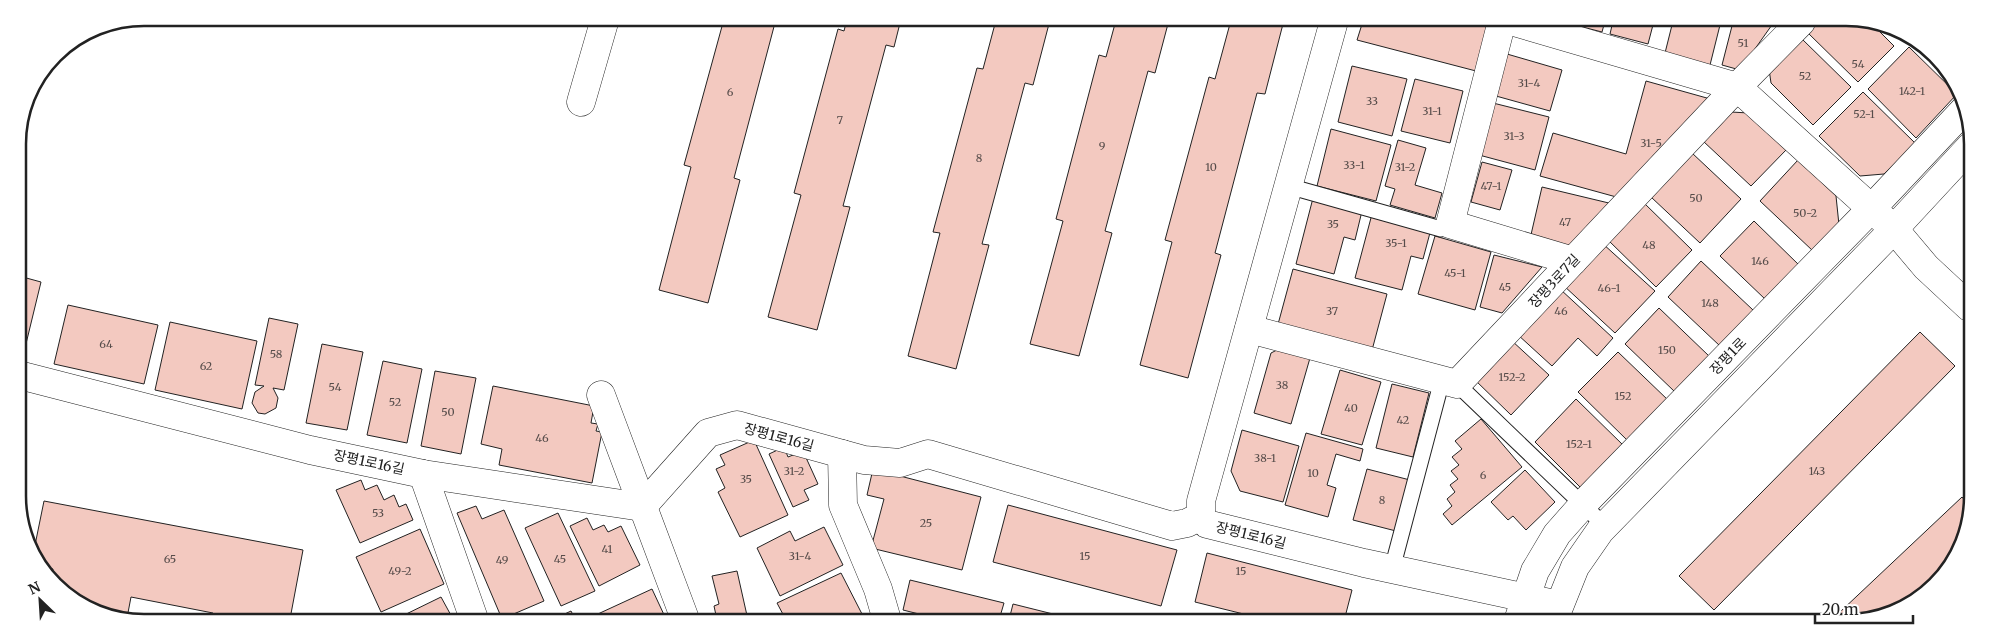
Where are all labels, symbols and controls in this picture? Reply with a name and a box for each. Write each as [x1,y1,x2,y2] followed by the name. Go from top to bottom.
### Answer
[1738,36,1748,50] house number: 51
[1852,57,1865,71] house number: 54
[1799,69,1811,83] house number: 52
[1518,76,1540,90] house number: 31-4
[1899,84,1925,98] house number: 142-1
[727,85,734,99] house number: 6
[1366,94,1378,108] house number: 33
[1422,104,1442,118] house number: 31-1
[1853,107,1875,121] house number: 52-1
[837,113,843,127] house number: 7
[1503,129,1525,143] house number: 31-3
[1640,136,1662,150] house number: 31-5
[1099,139,1106,153] house number: 9
[976,151,983,165] house number: 8
[1343,158,1365,172] house number: 33-1
[1205,160,1217,174] house number: 10
[1395,160,1415,174] house number: 31-2
[1481,179,1501,193] house number: 47-1
[1689,191,1703,205] house number: 50
[1793,206,1817,220] house number: 50-2
[1559,215,1571,229] house number: 47
[1327,217,1339,231] house number: 35
[1385,236,1407,250] house number: 35-1
[1642,238,1656,252] house number: 48
[1524,250,1584,312] street label: 장평3로7길
[1751,254,1769,268] house number: 146
[1444,266,1466,280] house number: 45-1
[1499,280,1511,294] house number: 45
[1598,281,1620,295] house number: 46-1
[1701,296,1719,310] house number: 148
[1326,304,1338,318] house number: 37
[1554,304,1568,318] house number: 46
[1706,333,1750,378] street label: 장평1로
[99,337,113,351] house number: 64
[1658,343,1676,357] house number: 150
[270,347,283,361] house number: 58
[200,359,212,373] house number: 62
[1498,370,1526,384] house number: 152-2
[1276,378,1289,392] house number: 38
[329,380,342,394] house number: 54
[1614,389,1632,403] house number: 152
[389,395,401,409] house number: 52
[1344,401,1358,415] house number: 40
[441,405,455,419] house number: 50
[1397,413,1409,427] house number: 42
[742,419,816,455] street label: 장평1로16길
[535,431,549,445] house number: 46
[1566,437,1592,451] house number: 152-1
[332,446,406,478] street label: 장평1로16길
[1254,451,1276,465] house number: 38-1
[784,464,804,478] house number: 31-2
[1809,464,1825,478] house number: 143
[1307,466,1319,480] house number: 10
[1480,468,1487,482] house number: 6
[740,472,752,486] house number: 35
[1379,493,1386,507] house number: 8
[372,506,384,520] house number: 53
[920,516,932,530] house number: 25
[1214,518,1288,552] street label: 장평1로16길
[602,542,612,556] house number: 41
[789,549,811,563] house number: 31-4
[1079,549,1091,563] house number: 15
[164,552,176,566] house number: 65
[554,552,566,566] house number: 45
[496,553,509,567] house number: 49
[388,564,412,578] house number: 49-2
[1235,564,1247,578] house number: 15
[15,575,65,625] north arrow
[26,578,43,599] text: N
[1815,592,1912,624] scale bar
[1822,600,1859,619] text: 20 m

